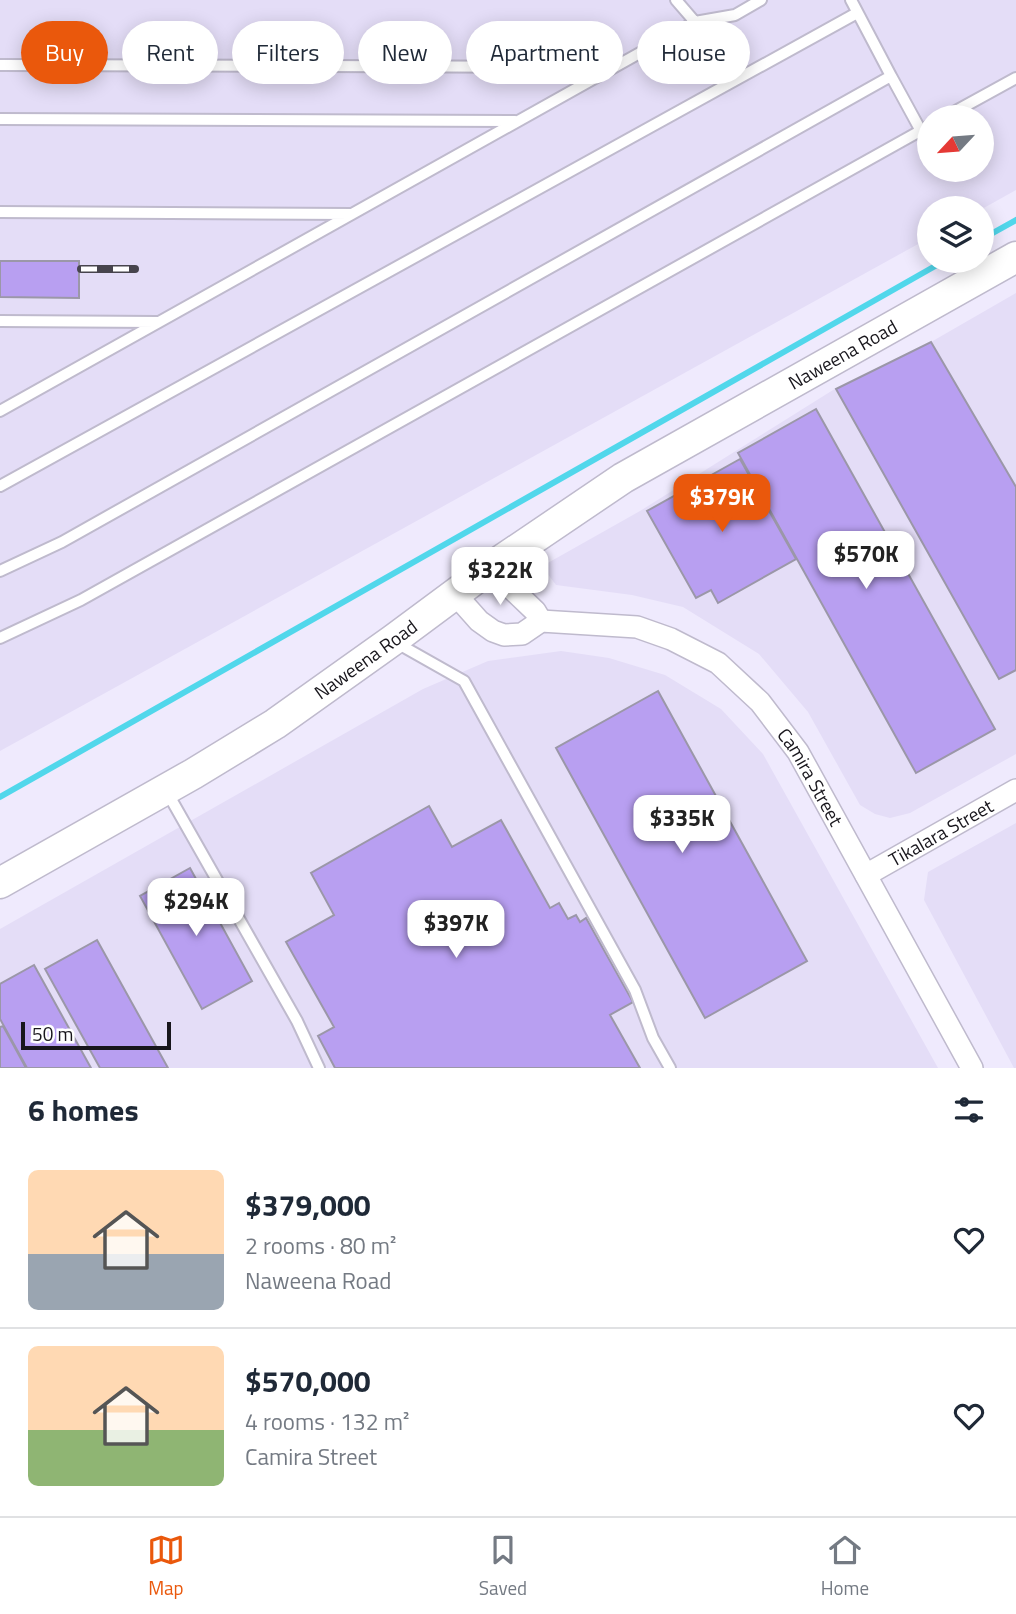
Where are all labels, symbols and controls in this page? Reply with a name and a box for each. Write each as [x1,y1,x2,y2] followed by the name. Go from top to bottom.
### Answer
[21,21,108,84] chip: Buy
[122,21,218,84] chip: Rent
[232,21,344,84] chip: Filters
[358,21,452,84] chip: New
[466,21,623,84] chip: Apartment
[637,21,750,84] chip: House
[917,105,994,182] north arrow
[917,105,994,273] map controls
[917,196,994,273] button: layers
[783,312,902,396] street label: Naweena Road
[673,475,771,534] pin: $379K
[689,479,755,514] text: $379K
[817,532,915,591] pin: $570K
[833,536,899,571] text: $570K
[451,548,549,607] pin: $322K
[467,552,533,587] text: $322K
[308,612,423,706] street label: Naweena Road
[771,722,851,831] street label: Camira Street
[883,791,998,873] street label: Tikalara Street
[633,796,731,855] pin: $335K
[649,800,715,835] text: $335K
[147,878,245,938] pin: $294K
[163,883,229,918] text: $294K
[407,900,505,960] pin: $397K
[423,905,489,940] text: $397K
[21,1019,172,1051] scale bar
[32,1019,73,1048] text: 50 m
[28,1087,139,1133] text: 6 homes
[950,1091,988,1129] icon: filters
[245,1182,371,1228] text: $379,000
[84,1198,168,1282] icon: home
[950,1221,988,1259] icon: heart
[245,1228,396,1263] text: 2 rooms · 80 m²
[245,1263,391,1298] text: Naweena Road
[245,1358,371,1404] text: $570,000
[84,1374,168,1458] icon: home
[950,1397,988,1435] icon: heart
[245,1404,409,1439] text: 4 rooms · 132 m²
[245,1439,377,1474] text: Camira Street
[147,1531,185,1602] tab: Map
[479,1531,527,1602] tab: Saved
[821,1531,869,1602] tab: Home

